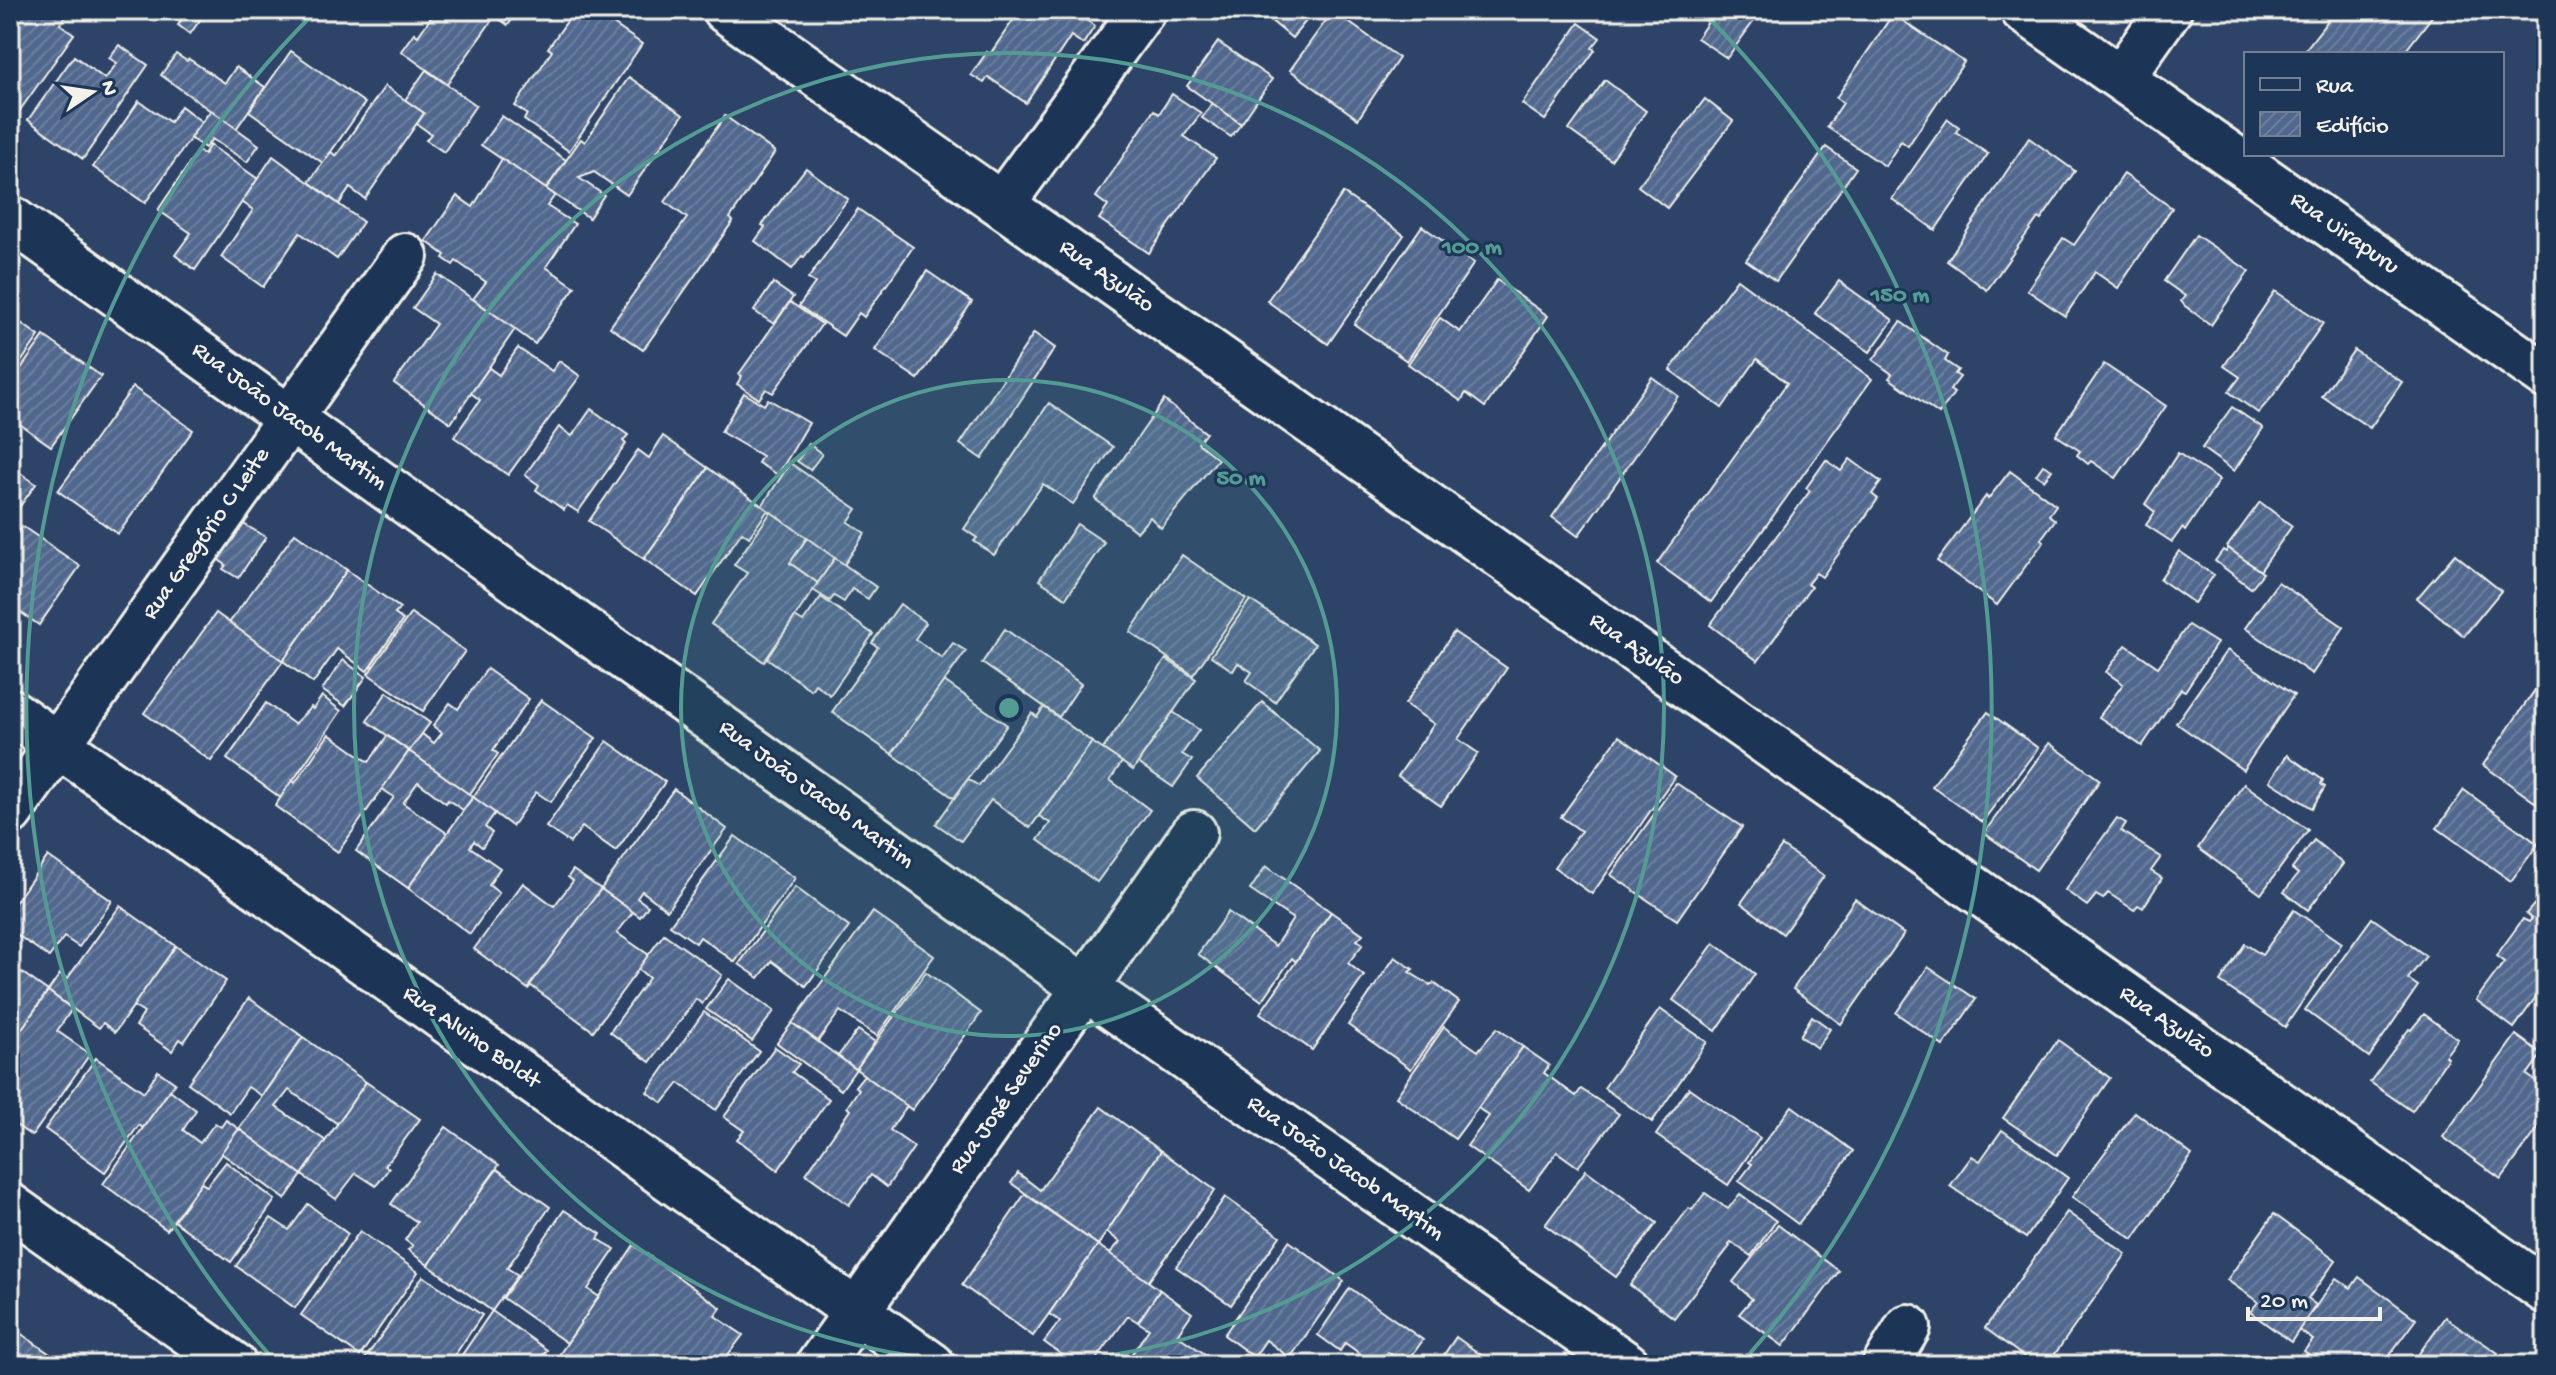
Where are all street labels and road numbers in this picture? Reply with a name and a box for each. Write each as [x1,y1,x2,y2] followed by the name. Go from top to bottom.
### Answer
[2284,186,2404,282] street label: Rua Uirapuru
[1053,234,1159,320] street label: Rua Azulão
[185,336,393,498] street label: Rua João Jacob Martim
[137,442,278,626] street label: Rua Gregório C Leite
[1583,607,1689,693] street label: Rua Azulão
[712,714,920,876] street label: Rua João Jacob Martim
[397,980,547,1097] street label: Rua Alvino Boldt
[2113,980,2219,1066] street label: Rua Azulão
[944,1017,1070,1181] street label: Rua José Severino
[1240,1090,1450,1248] street label: Rua João Jacob Martim

